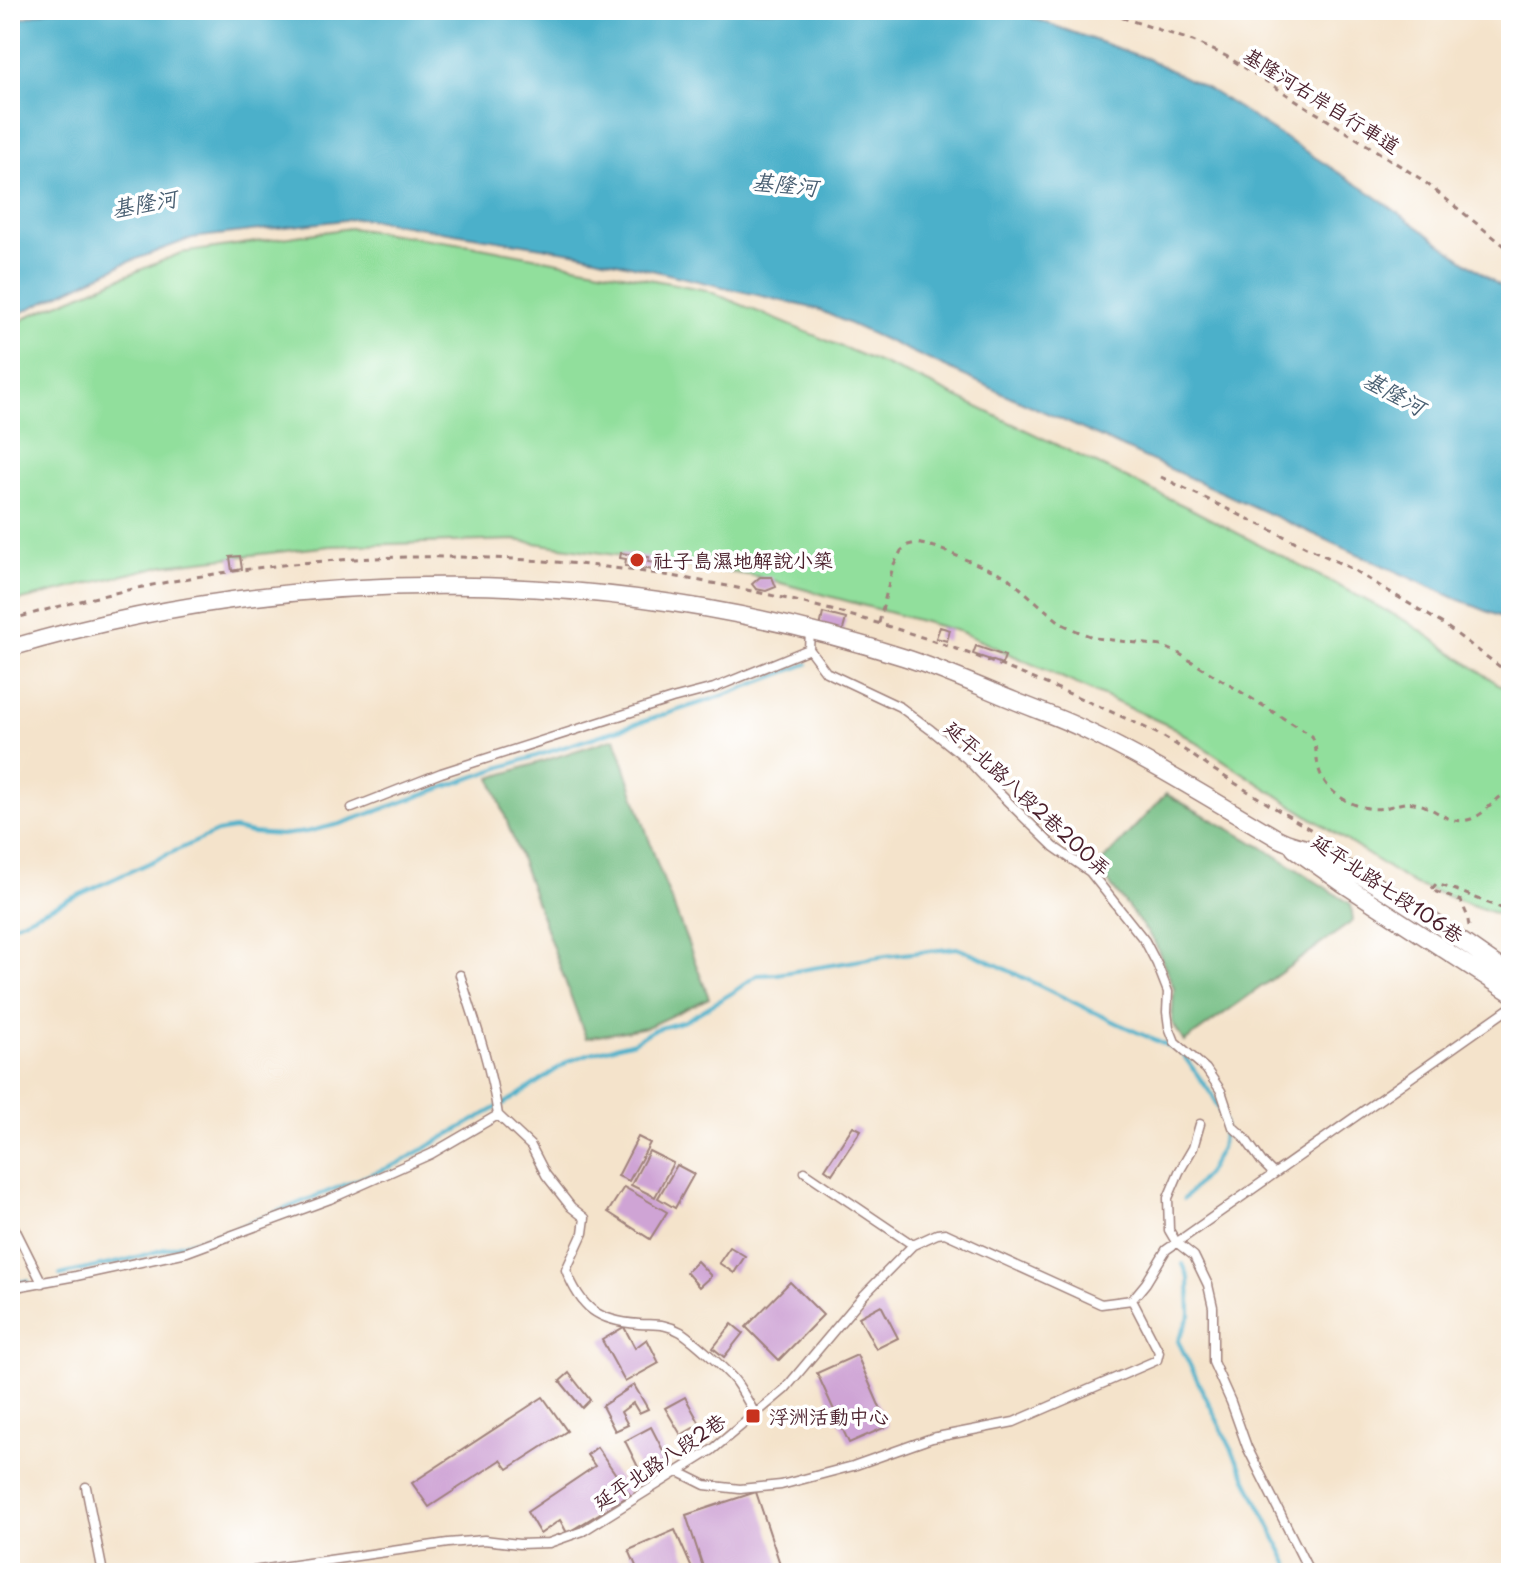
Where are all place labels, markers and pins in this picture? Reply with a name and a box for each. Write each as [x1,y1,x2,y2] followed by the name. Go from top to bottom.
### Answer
[653,545,833,575] place label: 社子島濕地解說小築
[628,551,646,569] marker: 社子島濕地解說小築
[769,1401,889,1431] place label: 浮洲活動中心
[744,1407,762,1425] marker: 浮洲活動中心

